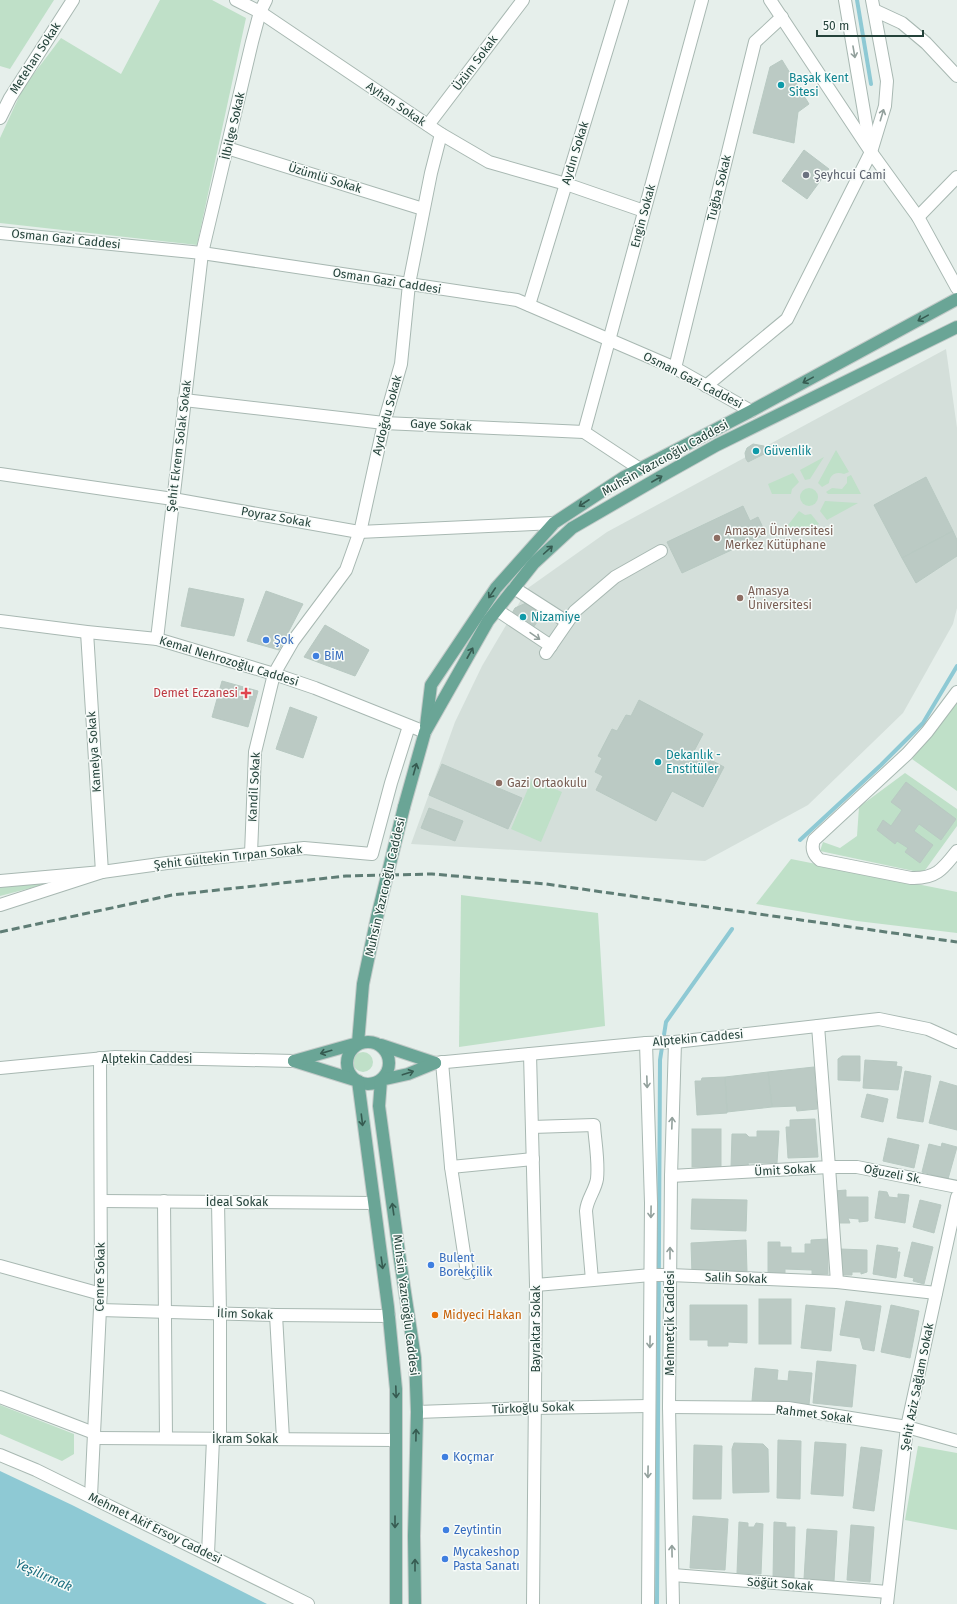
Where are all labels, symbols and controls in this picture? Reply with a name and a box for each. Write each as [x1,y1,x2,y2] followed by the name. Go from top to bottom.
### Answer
[817,12,923,38] scale bar
[7,19,64,96] street label: Metehan Sokak
[823,19,849,33] text: 50 m
[448,31,501,93] street label: Üzüm Sokak
[850,45,858,58] one-way arrow
[789,71,850,99] place label: Başak Kent Sitesi
[364,79,429,129] street label: Ayhan Sokak
[776,80,786,90] marker: Başak Kent Sitesi
[217,90,248,161] street label: İlbilge Sokak
[879,108,886,121] one-way arrow
[559,119,592,186] street label: Aydın Sokak
[704,153,734,223] street label: Tuğba Sokak
[287,158,365,196] street label: Üzümlü Sokak
[814,168,886,182] place label: Şeyhcui Cami
[801,170,811,180] marker: Şeyhcui Cami
[628,182,658,249] street label: Engin Sokak
[11,226,121,252] street label: Osman Gazi Caddesi
[332,265,442,297] street label: Osman Gazi Caddesi
[917,315,929,322] one-way arrow
[641,349,745,411] street label: Osman Gazi Caddesi
[370,373,405,457] street label: Aydoğdu Sokak
[803,377,815,384] one-way arrow
[164,378,194,513] street label: Şehit Ekrem Solak Sokak
[410,416,473,434] street label: Gaye Sokak
[599,417,731,499] street label: Muhsin Yazıcıoğlu Caddesi
[764,444,812,458] place label: Güvenlik
[751,446,761,456] marker: Güvenlik
[651,474,663,482] one-way arrow
[579,499,590,507] one-way arrow
[240,504,313,530] street label: Poyraz Sokak
[725,522,833,552] place label: Amasya Üniversitesi Merkez Kütüphane
[712,533,722,543] marker: Amasya Üniversitesi Merkez Kütüphane
[543,545,554,554] one-way arrow
[748,584,812,612] place label: Amasya Üniversitesi
[488,588,496,599] one-way arrow
[735,593,745,603] marker: Amasya Üniversitesi
[531,610,580,624] place label: Nizamiye
[518,612,528,622] marker: Nizamiye
[530,632,541,640] one-way arrow
[158,633,300,689] street label: Kemal Nehrozoğlu Caddesi
[274,633,295,647] place label: Şok
[261,635,271,645] marker: Şok
[467,647,475,659] one-way arrow
[324,648,344,663] place label: BİM
[311,651,321,661] marker: BİM
[153,686,238,700] place label: Demet Eczanesi
[241,688,251,698] marker: Demet Eczanesi
[84,710,104,793] street label: Kamelya Sokak
[666,748,721,776] place label: Dekanlık - Enstitüler
[245,751,263,822] street label: Kandil Sokak
[653,757,663,767] marker: Dekanlık - Enstitüler
[411,763,419,776] one-way arrow
[507,776,587,790] place label: Gazi Ortaokulu
[494,778,504,788] marker: Gazi Ortaokulu
[362,816,408,958] street label: Muhsin Yazıcıoğlu Caddesi
[153,842,304,872] street label: Şehit Gültekin Tırpan Sokak
[652,1027,744,1049] street label: Alptekin Caddesi
[320,1049,333,1056] one-way arrow
[102,1052,192,1066] street label: Alptekin Caddesi
[402,1069,415,1076] one-way arrow
[644,1075,651,1088] one-way arrow
[359,1113,366,1126] one-way arrow
[668,1117,676,1130] one-way arrow
[754,1159,817,1179] street label: Ümit Sokak
[863,1162,923,1187] street label: Oğuzeli Sk.
[206,1194,269,1209] street label: İdeal Sokak
[389,1203,397,1216] one-way arrow
[647,1205,655,1218] one-way arrow
[390,1233,422,1377] street label: Muhsin Yazıcıoğlu Caddesi
[92,1241,108,1312] street label: Cemre Sokak
[666,1247,674,1260] one-way arrow
[439,1251,493,1279] place label: Bulent Borekçilik
[378,1256,386,1269] one-way arrow
[426,1260,436,1270] marker: Bulent Borekçilik
[663,1270,677,1376] street label: Mehmetçik Caddesi
[705,1270,768,1286] street label: Salih Sokak
[529,1285,543,1373] street label: Bayraktar Sokak
[217,1305,274,1322] street label: İlim Sokak
[443,1308,522,1322] place label: Midyeci Hakan
[430,1310,440,1320] marker: Midyeci Hakan
[898,1321,936,1452] street label: Şehit Aziz Sağlam Sokak
[646,1335,654,1348] one-way arrow
[392,1385,399,1398] one-way arrow
[492,1400,575,1416] street label: Türkoğlu Sokak
[775,1402,854,1426] street label: Rahmet Sokak
[412,1429,420,1442] one-way arrow
[212,1431,279,1446] street label: İkram Sokak
[453,1450,494,1464] place label: Koçmar
[440,1452,450,1462] marker: Koçmar
[645,1465,652,1478] one-way arrow
[86,1490,224,1566] street label: Mehmet Akif Ersoy Caddesi
[391,1515,399,1528] one-way arrow
[454,1523,502,1537] place label: Zeytintin
[441,1525,451,1535] marker: Zeytintin
[453,1545,520,1573] place label: Mycakeshop Pasta Sanatı
[668,1545,676,1558] one-way arrow
[440,1554,450,1564] marker: Mycakeshop Pasta Sanatı
[13,1556,75,1594] water label: Yeşilırmak
[411,1559,419,1572] one-way arrow
[746,1575,814,1593] street label: Söğüt Sokak

